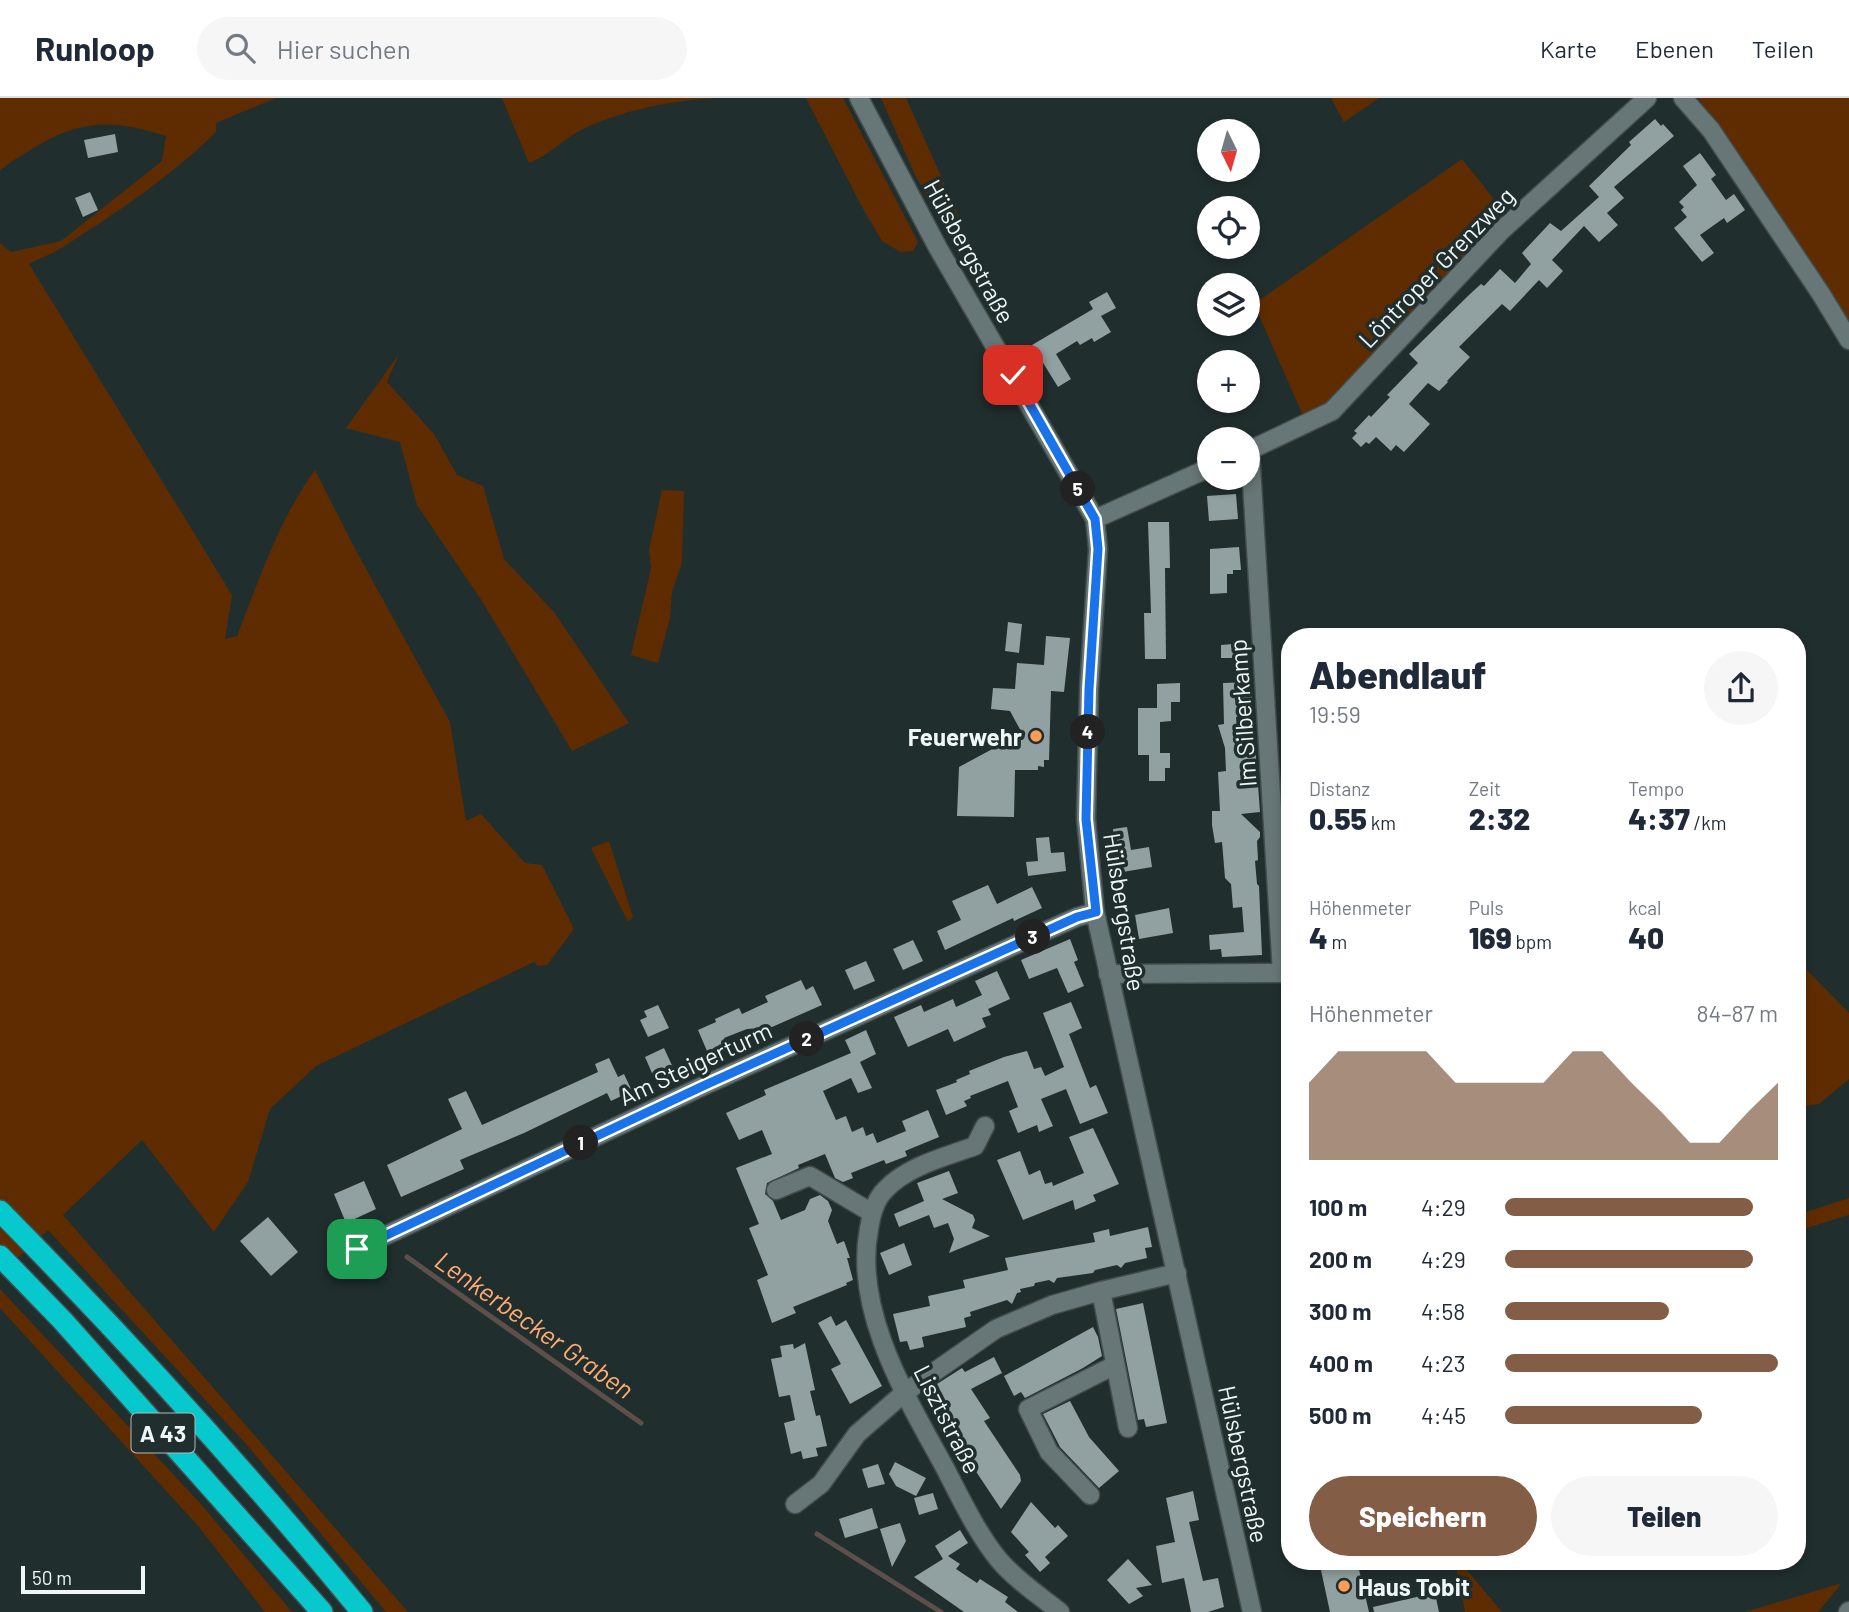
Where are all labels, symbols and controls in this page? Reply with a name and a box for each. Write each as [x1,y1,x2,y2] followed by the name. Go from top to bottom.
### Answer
[197,17,687,80] search box
[35,28,155,68] text: Runloop
[221,29,259,67] icon: search
[277,33,411,64] text: Hier suchen
[1540,34,1597,63] text: Karte
[1635,34,1714,63] text: Ebenen
[1752,34,1814,63] text: Teilen
[1197,119,1260,182] north arrow
[1197,119,1260,490] map controls
[919,174,1021,328] street label: Hülsbergstraße
[1352,181,1520,353] street label: Löntroper Grenzweg
[1197,196,1260,259] button: locate
[1197,273,1260,336] button: layers
[983,345,1043,405] pin
[1197,350,1260,413] button: +
[994,356,1032,394] icon: check
[1197,427,1260,490] button: −
[1060,472,1096,506] pin: 5
[1072,477,1083,500] text: 5
[1222,638,1262,788] street label: Im Silberkamp
[1309,651,1486,697] text: Abendlauf
[1704,651,1778,725] button: share
[1309,700,1361,728] text: 19:59
[1070,714,1106,750] pin: 4
[1082,720,1093,743] text: 4
[908,722,1022,751] place label: Feuerwehr
[1028,728,1044,744] marker: Feuerwehr
[1309,777,1370,800] text: Distanz
[1469,777,1501,800] text: Zeit
[1628,777,1684,800] text: Tempo
[1309,800,1367,836] text: 0.55
[1469,800,1530,836] text: 2:32
[1628,800,1690,836] text: 4:37
[1367,811,1396,834] text: km
[1690,811,1726,834] text: /km
[1098,831,1152,993] street label: Hülsbergstraße
[1309,896,1411,919] text: Höhenmeter
[1469,896,1504,919] text: Puls
[1628,896,1661,919] text: kcal
[1309,919,1328,955] text: 4
[1469,919,1512,955] text: 169
[1628,919,1664,955] text: 40
[1016,920,1050,954] pin: 3
[1027,925,1038,948] text: 3
[1328,930,1347,953] text: m
[1512,930,1552,953] text: bpm
[1309,999,1433,1027] text: Höhenmeter
[1697,999,1778,1027] text: 84–87 m
[614,1015,776,1111] street label: Am Steigerturm
[790,1021,824,1056] pin: 2
[801,1027,812,1050] text: 2
[564,1126,598,1160] pin: 1
[577,1131,584,1154] text: 1
[1309,1193,1367,1221] text: 100 m
[1421,1193,1466,1221] text: 4:29
[327,1219,387,1279] pin
[338,1230,376,1268] icon: arrive
[430,1244,640,1404] water label: Lenkerbecker Graben
[1309,1245,1372,1273] text: 200 m
[1421,1245,1466,1273] text: 4:29
[1309,1297,1371,1325] text: 300 m
[1421,1297,1465,1325] text: 4:58
[1309,1349,1373,1377] text: 400 m
[1421,1349,1466,1377] text: 4:23
[908,1360,988,1478] street label: Lisztstraße
[1213,1383,1275,1545] street label: Hülsbergstraße
[1309,1401,1371,1429] text: 500 m
[1421,1401,1466,1429] text: 4:45
[132,1414,194,1452] road number: A 43
[1309,1476,1537,1556] button: Speichern
[1551,1476,1778,1556] button: Teilen
[21,1563,145,1595] scale bar
[32,1566,72,1589] text: 50 m
[1358,1572,1470,1601] place label: Haus Tobit
[1336,1578,1352,1594] marker: Haus Tobit

